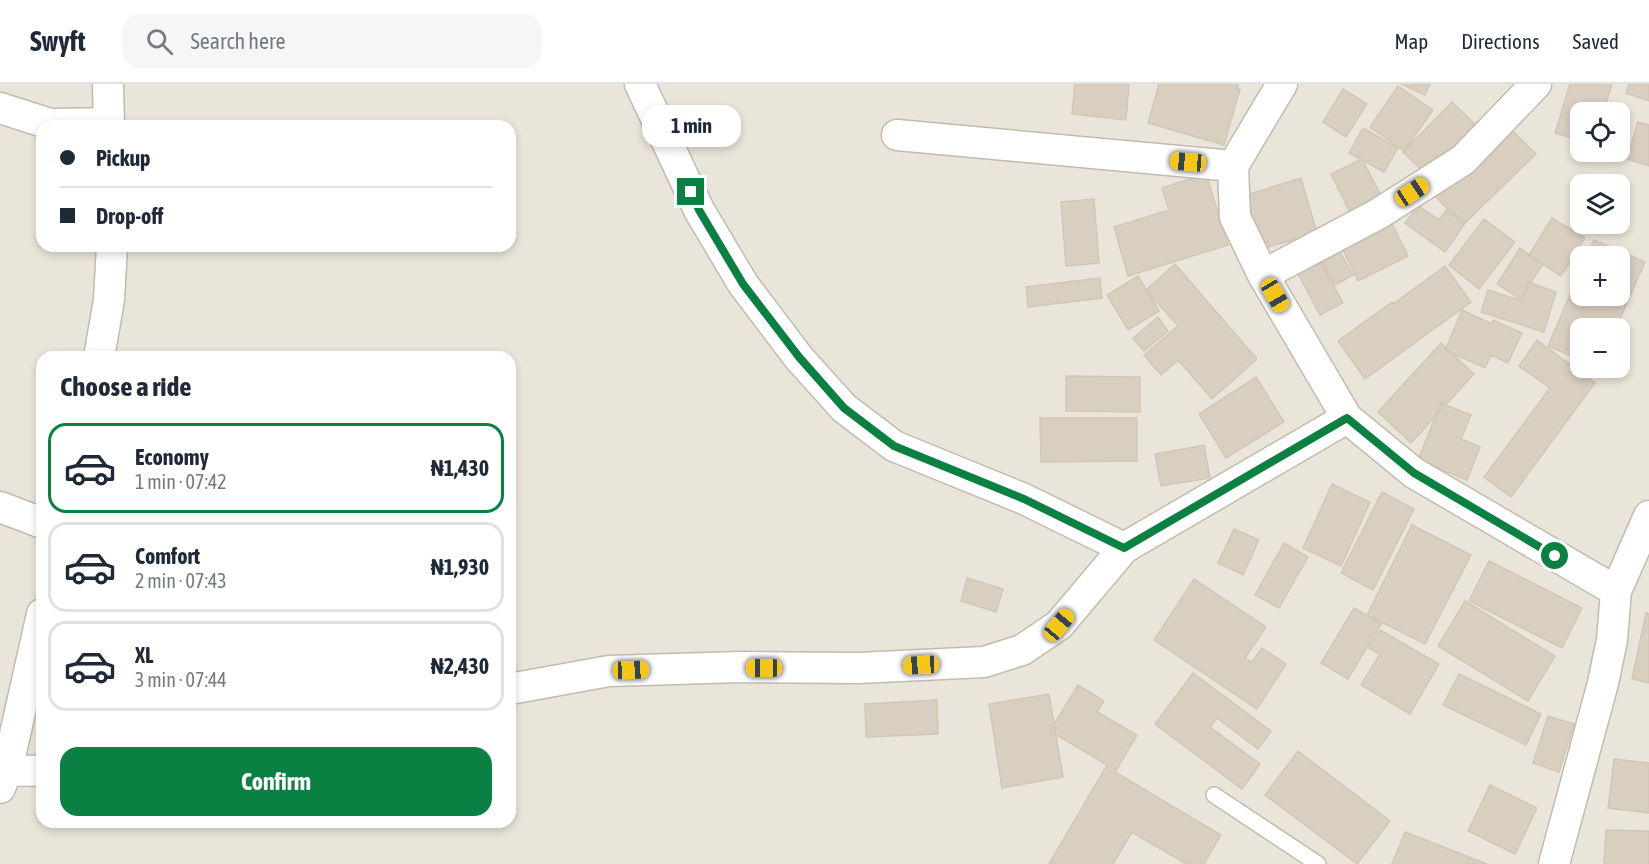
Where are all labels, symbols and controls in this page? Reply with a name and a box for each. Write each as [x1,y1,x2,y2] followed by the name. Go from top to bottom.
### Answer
[122,14,542,68] search box
[30,25,86,57] text: Swyft
[143,25,176,58] icon: search
[191,28,285,54] text: Search here
[1394,29,1428,53] text: Map
[1461,29,1540,53] text: Directions
[1573,29,1619,53] text: Saved
[1570,102,1630,378] map controls
[1570,102,1630,162] button: locate
[642,105,740,147] callout: 1 min
[671,114,712,137] text: 1 min
[96,145,151,171] text: Pickup
[1169,151,1207,173] car
[1570,174,1630,234] button: layers
[1392,175,1432,209] car
[677,178,704,205] route end
[96,203,163,229] text: Drop-off
[1570,246,1630,306] button: +
[1258,275,1292,315] car
[1570,318,1630,378] button: −
[60,371,192,402] text: Choose a ride
[63,441,117,495] icon: car
[135,444,209,470] text: Economy
[431,455,489,481] text: ₦1,430
[135,470,227,493] text: 1 min · 07:42
[63,540,117,594] icon: car
[1541,542,1568,569] route start
[135,543,200,569] text: Comfort
[431,554,489,580] text: ₦1,930
[135,569,227,592] text: 2 min · 07:43
[1041,605,1077,645] car
[63,639,117,693] icon: car
[135,642,153,668] text: XL
[431,653,489,679] text: ₦2,430
[903,655,939,675] car
[746,659,782,677] car
[613,660,649,680] car
[135,668,227,691] text: 3 min · 07:44
[60,747,492,816] button: Confirm

